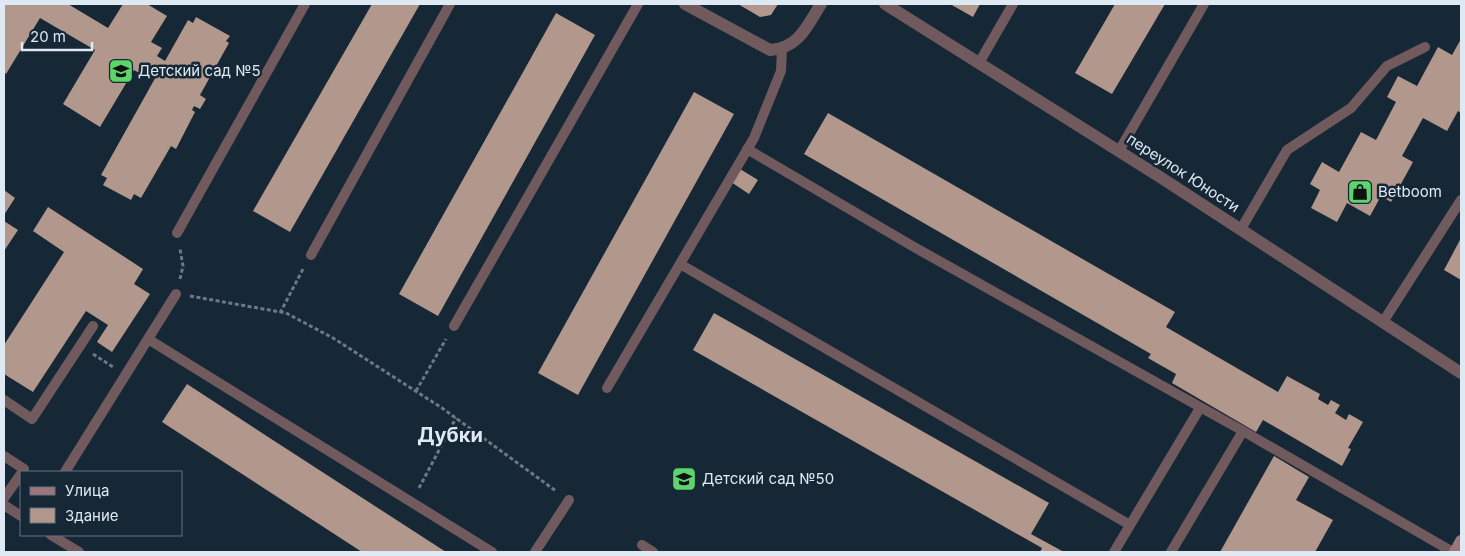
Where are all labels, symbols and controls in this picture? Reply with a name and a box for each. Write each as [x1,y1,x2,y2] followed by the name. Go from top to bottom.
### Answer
[22,20,92,52] scale bar
[30,27,66,46] text: 20 m
[108,58,134,84] school or university icon: Детский сад №5
[138,61,261,80] place label: Детский сад №5
[1123,129,1243,216] street label: переулок Юности
[1347,179,1373,205] shop icon: Betboom
[1378,182,1442,201] place label: Betboom
[417,423,483,447] district label: Дубки
[671,466,697,492] school or university icon: Детский сад №50
[702,469,834,488] place label: Детский сад №50
[20,471,182,536] legend
[65,481,109,500] text: Улица
[65,506,119,525] text: Здание

